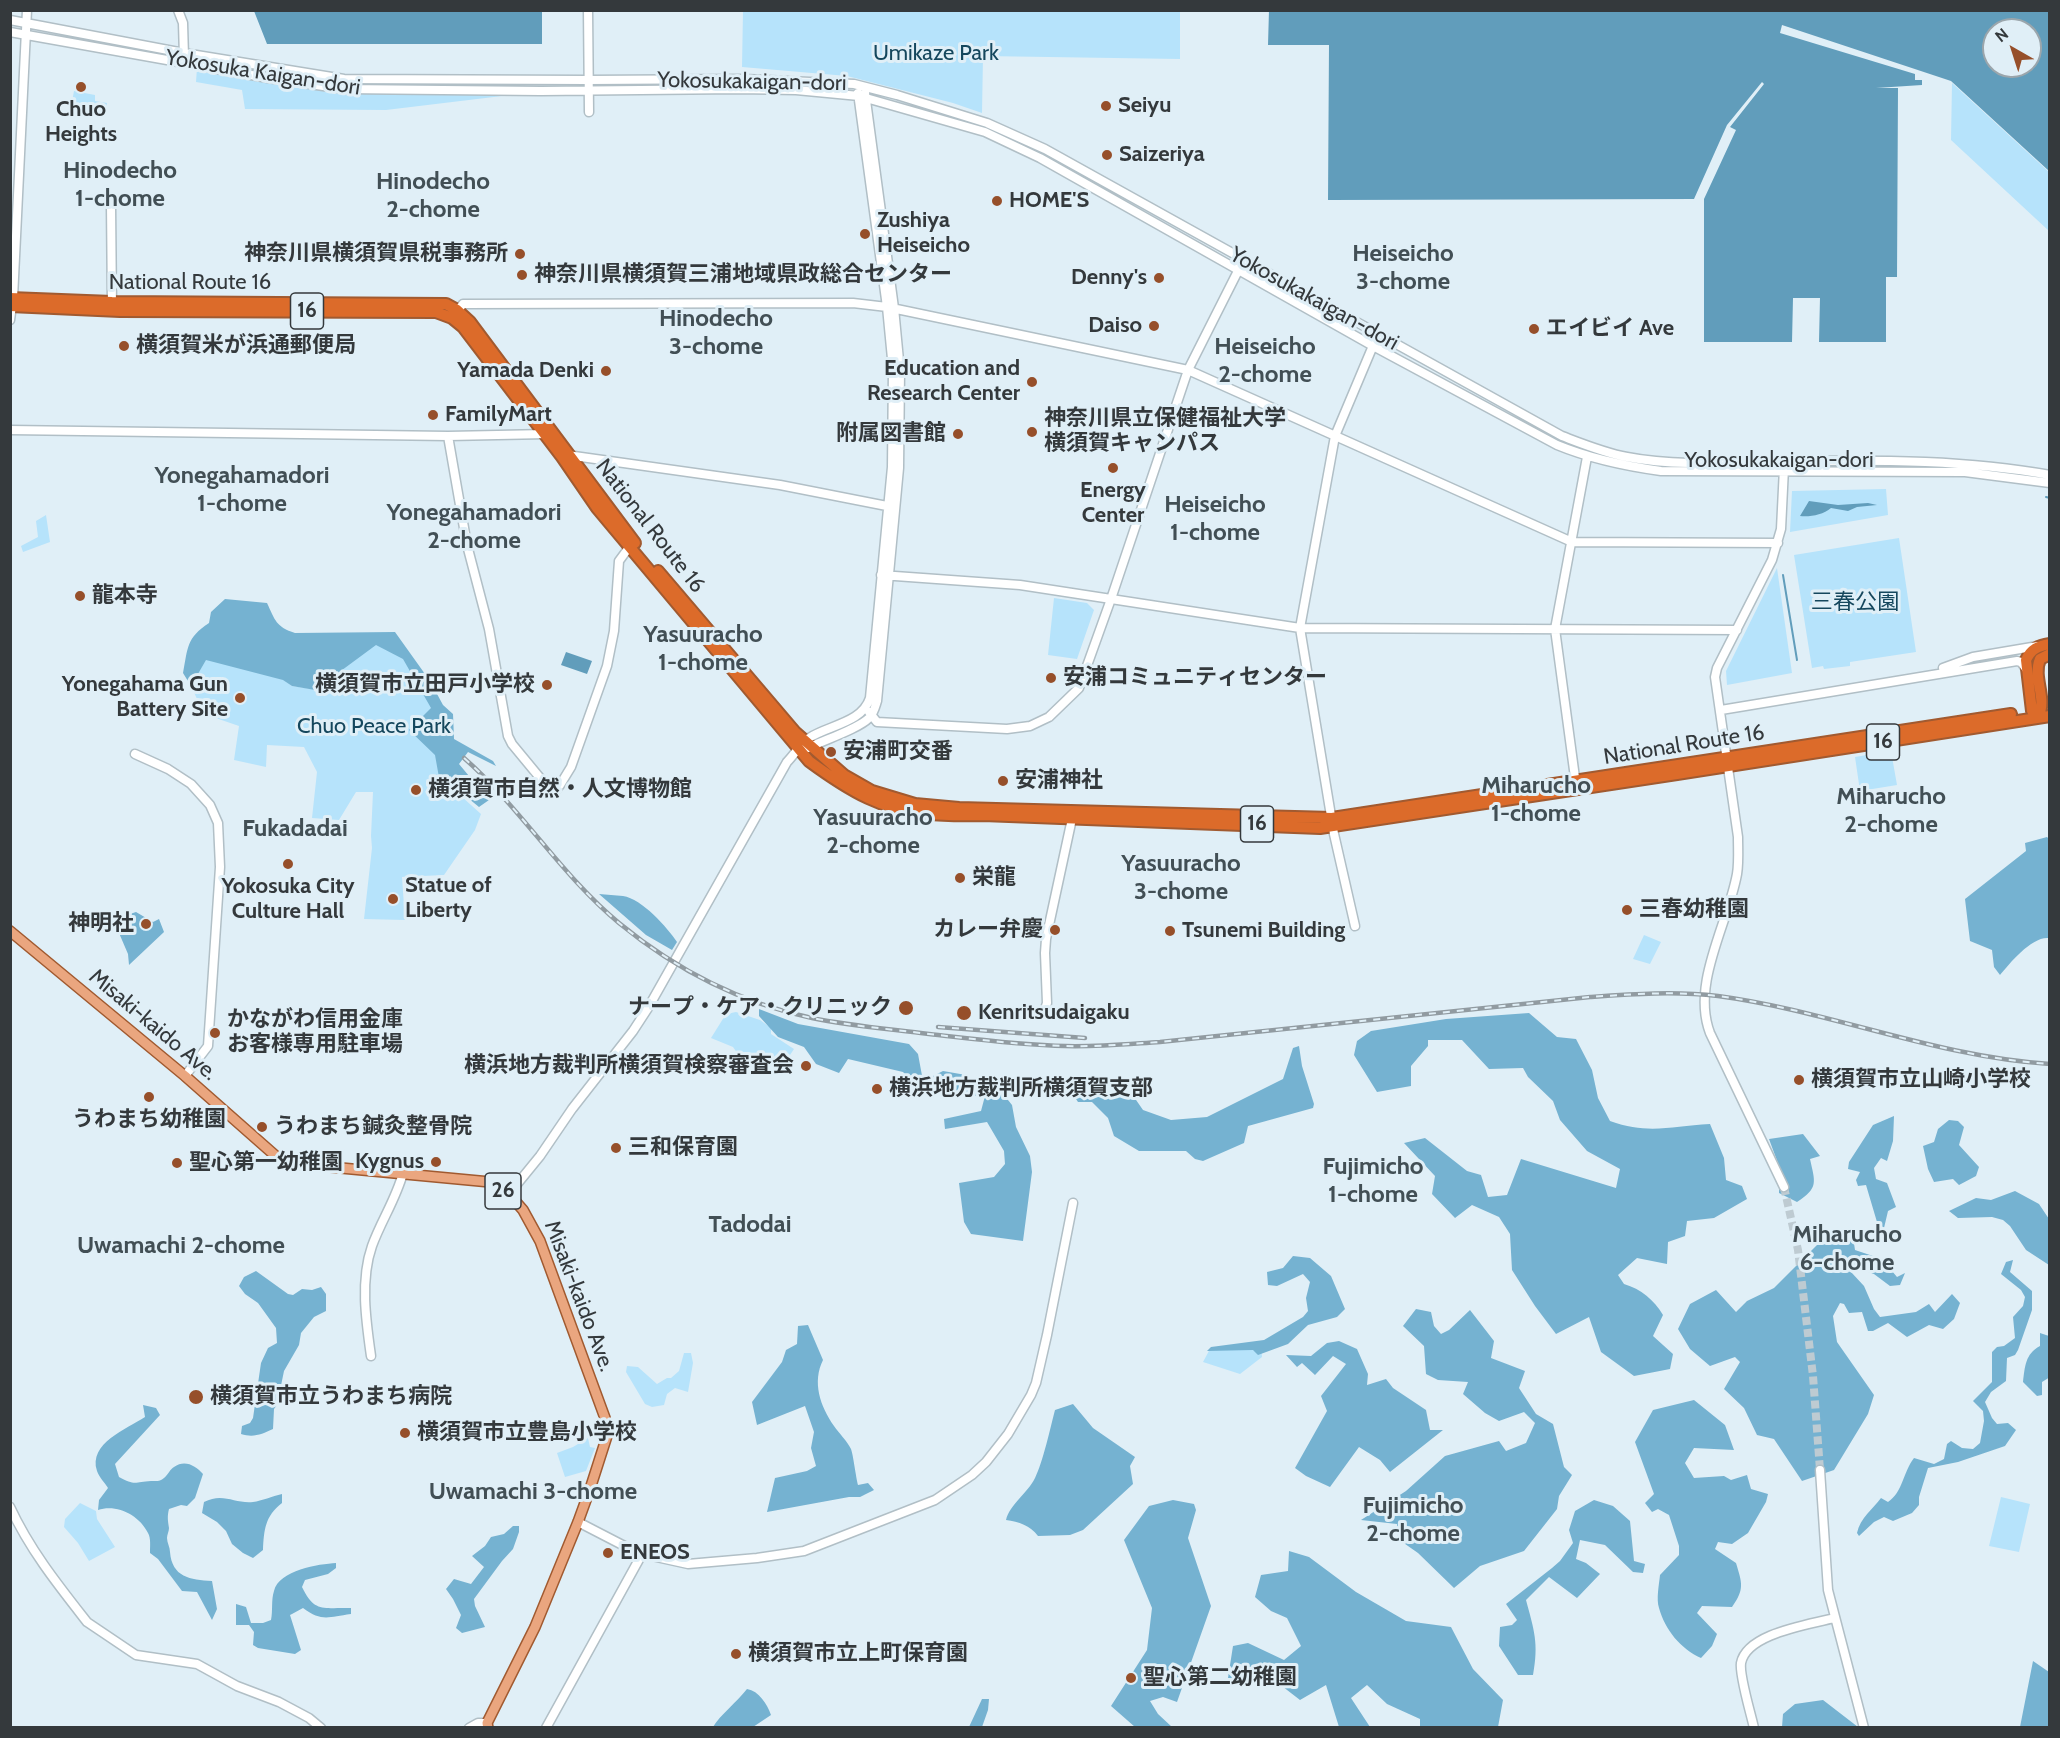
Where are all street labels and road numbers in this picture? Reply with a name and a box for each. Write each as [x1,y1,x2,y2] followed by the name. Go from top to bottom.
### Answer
[164,45,362,101] street label: Yokosuka Kaigan-dori
[657,67,847,97] street label: Yokosukakaigan-dori
[1225,242,1403,356] street label: Yokosukakaigan-dori
[109,270,271,296] street label: National Route 16
[290,293,324,329] road number: 16
[1684,448,1874,474] street label: Yokosukakaigan-dori
[590,454,710,598] street label: National Route 16
[1602,719,1766,771] street label: National Route 16
[1866,724,1900,760] road number: 16
[1240,806,1274,842] road number: 16
[83,964,223,1086] street label: Misaki-kaido Ave.
[485,1173,521,1209] road number: 26
[538,1217,620,1375] street label: Misaki-kaido Ave.

